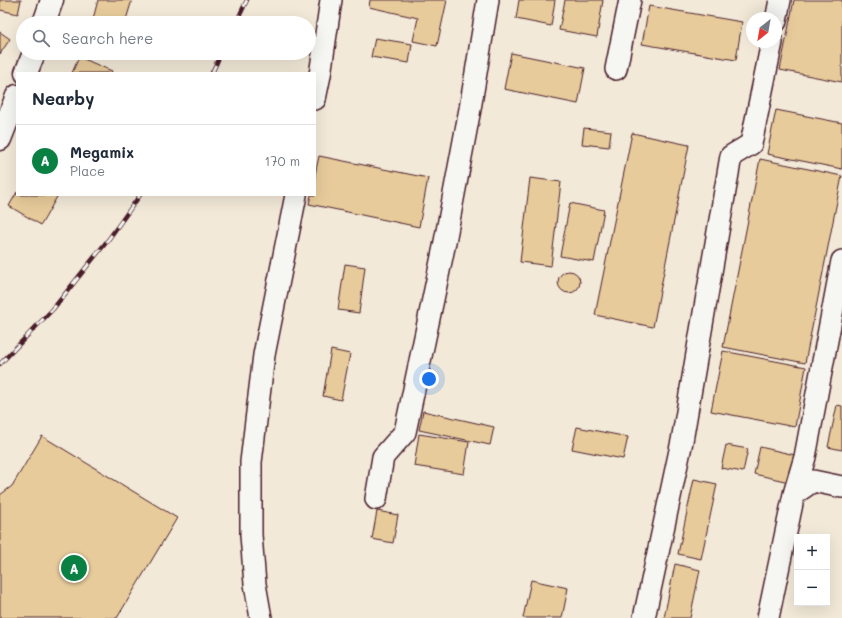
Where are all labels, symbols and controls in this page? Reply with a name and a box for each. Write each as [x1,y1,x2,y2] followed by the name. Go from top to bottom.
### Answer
[746,12,782,48] north arrow
[16,16,316,60] search box
[30,27,52,49] icon: search
[62,28,153,48] text: Search here
[32,87,94,109] text: Nearby
[70,142,134,162] text: Megamix
[40,152,50,169] text: A
[264,152,300,169] text: 170 m
[70,162,105,179] text: Place
[419,369,439,389] your location
[794,534,830,606] map controls
[794,534,830,570] button: +
[61,553,87,583] pin: A
[794,570,830,606] button: −

